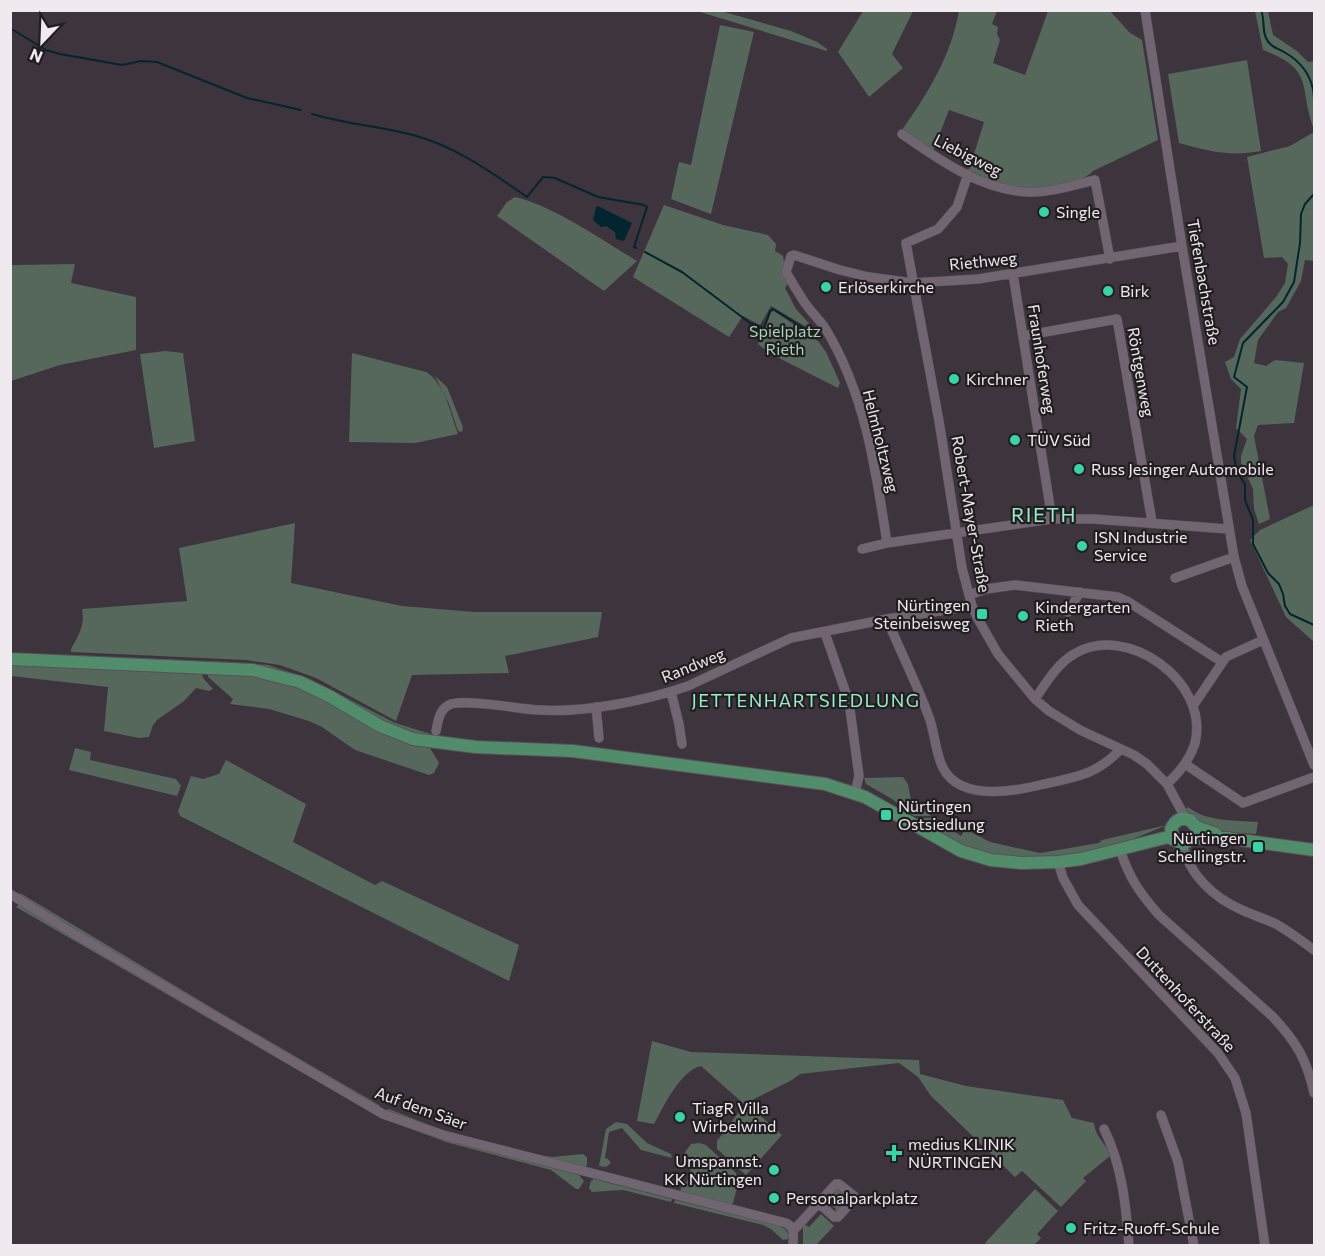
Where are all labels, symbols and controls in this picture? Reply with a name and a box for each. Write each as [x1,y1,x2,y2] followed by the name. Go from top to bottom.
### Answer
[12,12,72,72] north arrow
[27,45,45,67] text: N
[931,129,1006,180] street label: Liebigweg
[1056,202,1100,221] place label: Single
[1037,205,1051,219] marker: Single
[1184,217,1225,346] street label: Tiefenbachstraße
[948,247,1018,274] street label: Riethweg
[838,277,934,296] place label: Erlöserkirche
[819,280,833,294] marker: Erlöserkirche
[1120,281,1150,300] place label: Birk
[1101,284,1115,298] marker: Birk
[1024,303,1061,415] street label: Fraunhoferweg
[749,321,821,358] park label: Spielplatz Rieth
[1124,325,1159,419] street label: Röntgenweg
[966,369,1029,388] place label: Kirchner
[947,372,961,386] marker: Kirchner
[860,387,904,495] street label: Helmholtzweg
[1027,430,1091,449] place label: TÜV Süd
[1008,433,1022,447] marker: TÜV Süd
[948,434,995,594] street label: Robert-Mayer-Straße
[1091,459,1274,478] place label: Russ Jesinger Automobile
[1072,462,1086,476] marker: Russ Jesinger Automobile
[1011,502,1077,526] district label: RIETH
[1094,527,1188,564] place label: ISN Industrie Service
[1075,539,1089,553] marker: ISN Industrie Service
[874,595,970,632] place label: Nürtingen Steinbeisweg
[1035,597,1130,634] place label: Kindergarten Rieth
[975,607,989,621] marker: Nürtingen Steinbeisweg
[1016,609,1030,623] marker: Kindergarten Rieth
[658,643,728,686] street label: Randweg
[692,689,920,711] district label: JETTENHARTSIEDLUNG
[898,796,985,833] place label: Nürtingen Ostsiedlung
[879,808,893,822] marker: Nürtingen Ostsiedlung
[1158,828,1246,865] place label: Nürtingen Schellingstr.
[1251,840,1265,854] marker: Nürtingen Schellingstr.
[1133,942,1240,1055] street label: Duttenhoferstraße
[373,1082,470,1133] street label: Auf dem Säer
[692,1098,776,1135] place label: TiagR Villa Wirbelwind
[673,1110,687,1124] marker: TiagR Villa Wirbelwind
[908,1134,1015,1171] place label: medius KLINIK NÜRTINGEN
[885,1144,903,1162] marker: medius KLINIK NÜRTINGEN
[664,1151,762,1188] place label: Umspannst. KK Nürtingen
[767,1163,781,1177] marker: Umspannst. KK Nürtingen
[786,1188,918,1207] place label: Personalparkplatz
[767,1191,781,1205] marker: Personalparkplatz
[1083,1218,1219,1237] place label: Fritz-Ruoff-Schule
[1064,1221,1078,1235] marker: Fritz-Ruoff-Schule

